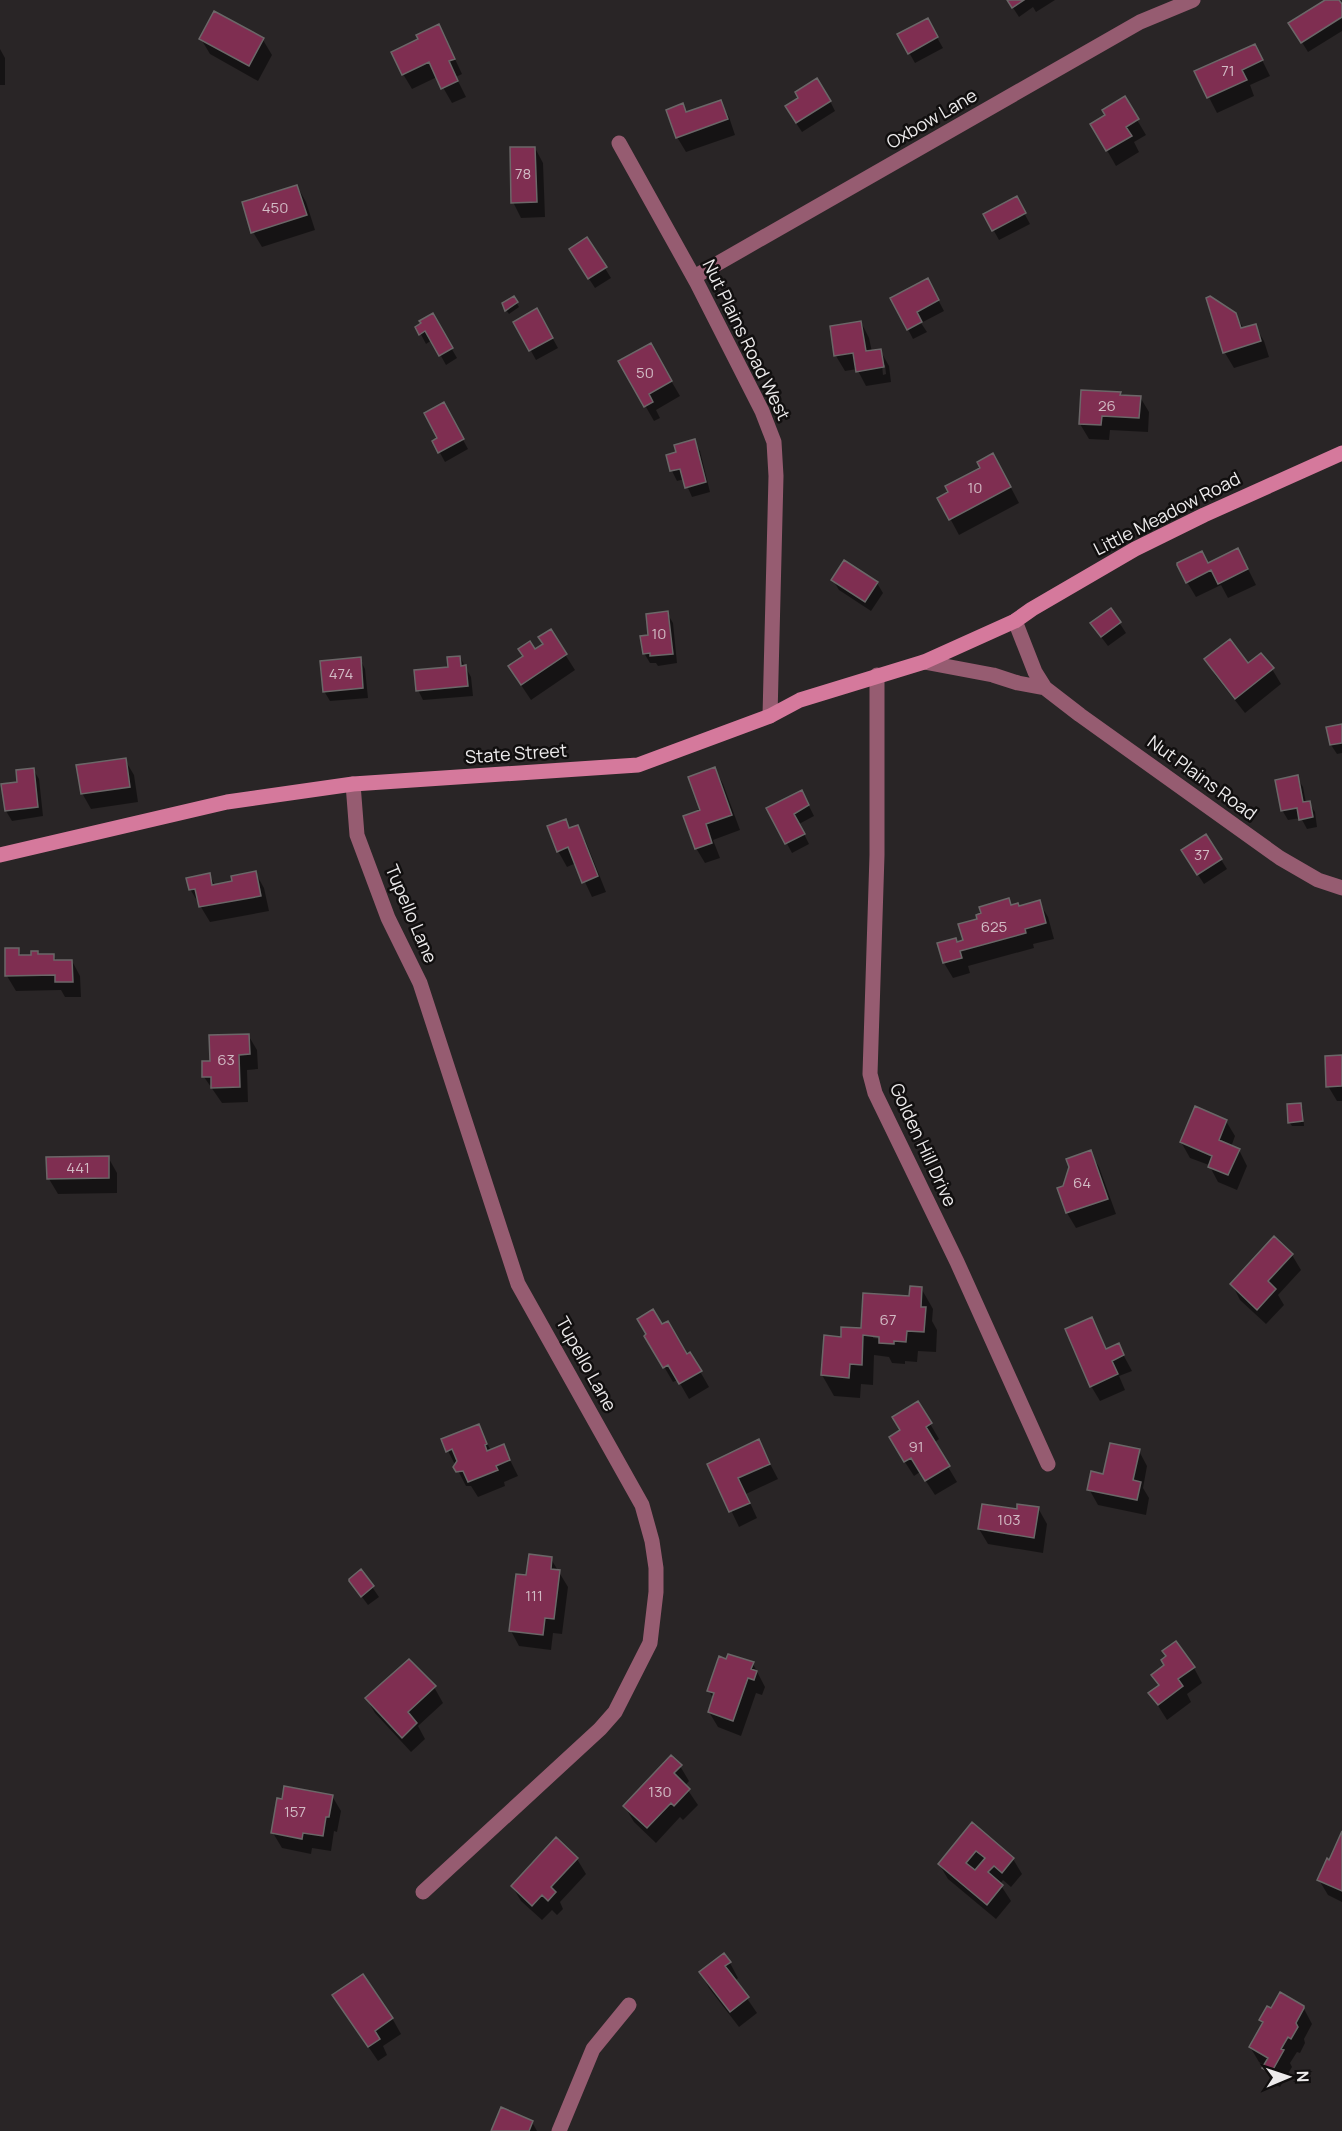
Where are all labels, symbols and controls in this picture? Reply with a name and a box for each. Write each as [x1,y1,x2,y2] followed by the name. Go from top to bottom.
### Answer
[1221,60,1235,81] house number: 71
[882,83,981,154] street label: Oxbow Lane
[515,163,531,184] house number: 78
[262,197,288,218] house number: 450
[698,255,796,424] street label: Nut Plains Road West
[636,362,654,383] house number: 50
[1098,395,1116,416] house number: 26
[1089,466,1244,560] street label: Little Meadow Road
[968,477,983,498] house number: 10
[652,623,667,644] house number: 10
[329,663,353,684] house number: 474
[1143,729,1262,825] street label: Nut Plains Road
[464,737,568,769] street label: State Street
[1194,844,1210,865] house number: 37
[380,861,443,966] street label: Tupello Lane
[981,916,1007,937] house number: 625
[217,1049,235,1070] house number: 63
[885,1079,963,1210] street label: Golden Hill Drive
[66,1157,90,1178] house number: 441
[1073,1172,1091,1193] house number: 64
[880,1309,896,1330] house number: 67
[551,1312,623,1415] street label: Tupello Lane
[908,1436,924,1457] house number: 91
[997,1509,1021,1530] house number: 103
[525,1585,543,1606] house number: 111
[648,1781,672,1802] house number: 130
[284,1801,306,1822] house number: 157
[1258,2047,1318,2107] north arrow
[1292,2070,1314,2083] text: N

